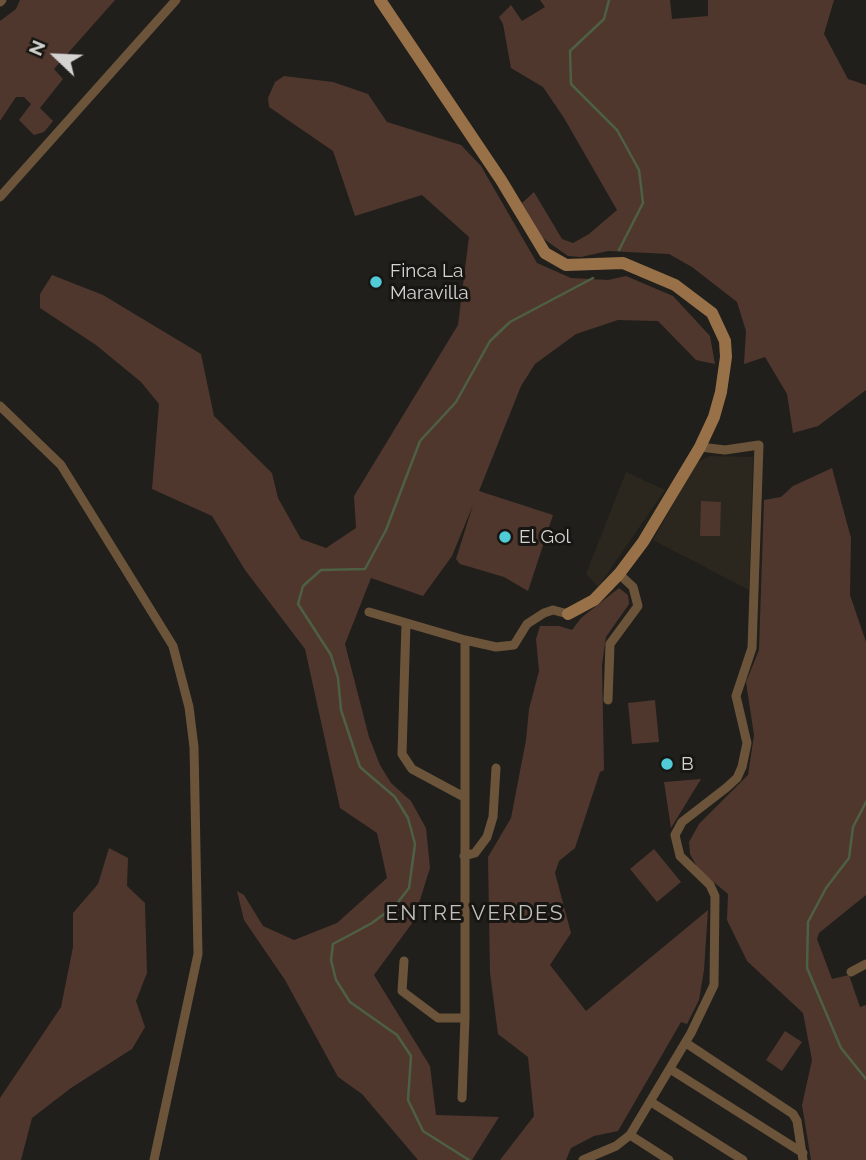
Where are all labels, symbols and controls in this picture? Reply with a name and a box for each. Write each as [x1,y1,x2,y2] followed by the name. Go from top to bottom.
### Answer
[21,21,91,91] north arrow
[24,37,50,59] text: N
[390,260,469,304] place label: Finca La Maravilla
[368,274,384,290] marker: Finca La Maravilla
[519,526,571,548] place label: El Gol
[497,529,513,545] marker: El Gol
[681,753,694,775] place label: B
[659,756,675,772] marker: B
[387,901,563,927] district label: ENTRE VERDES

